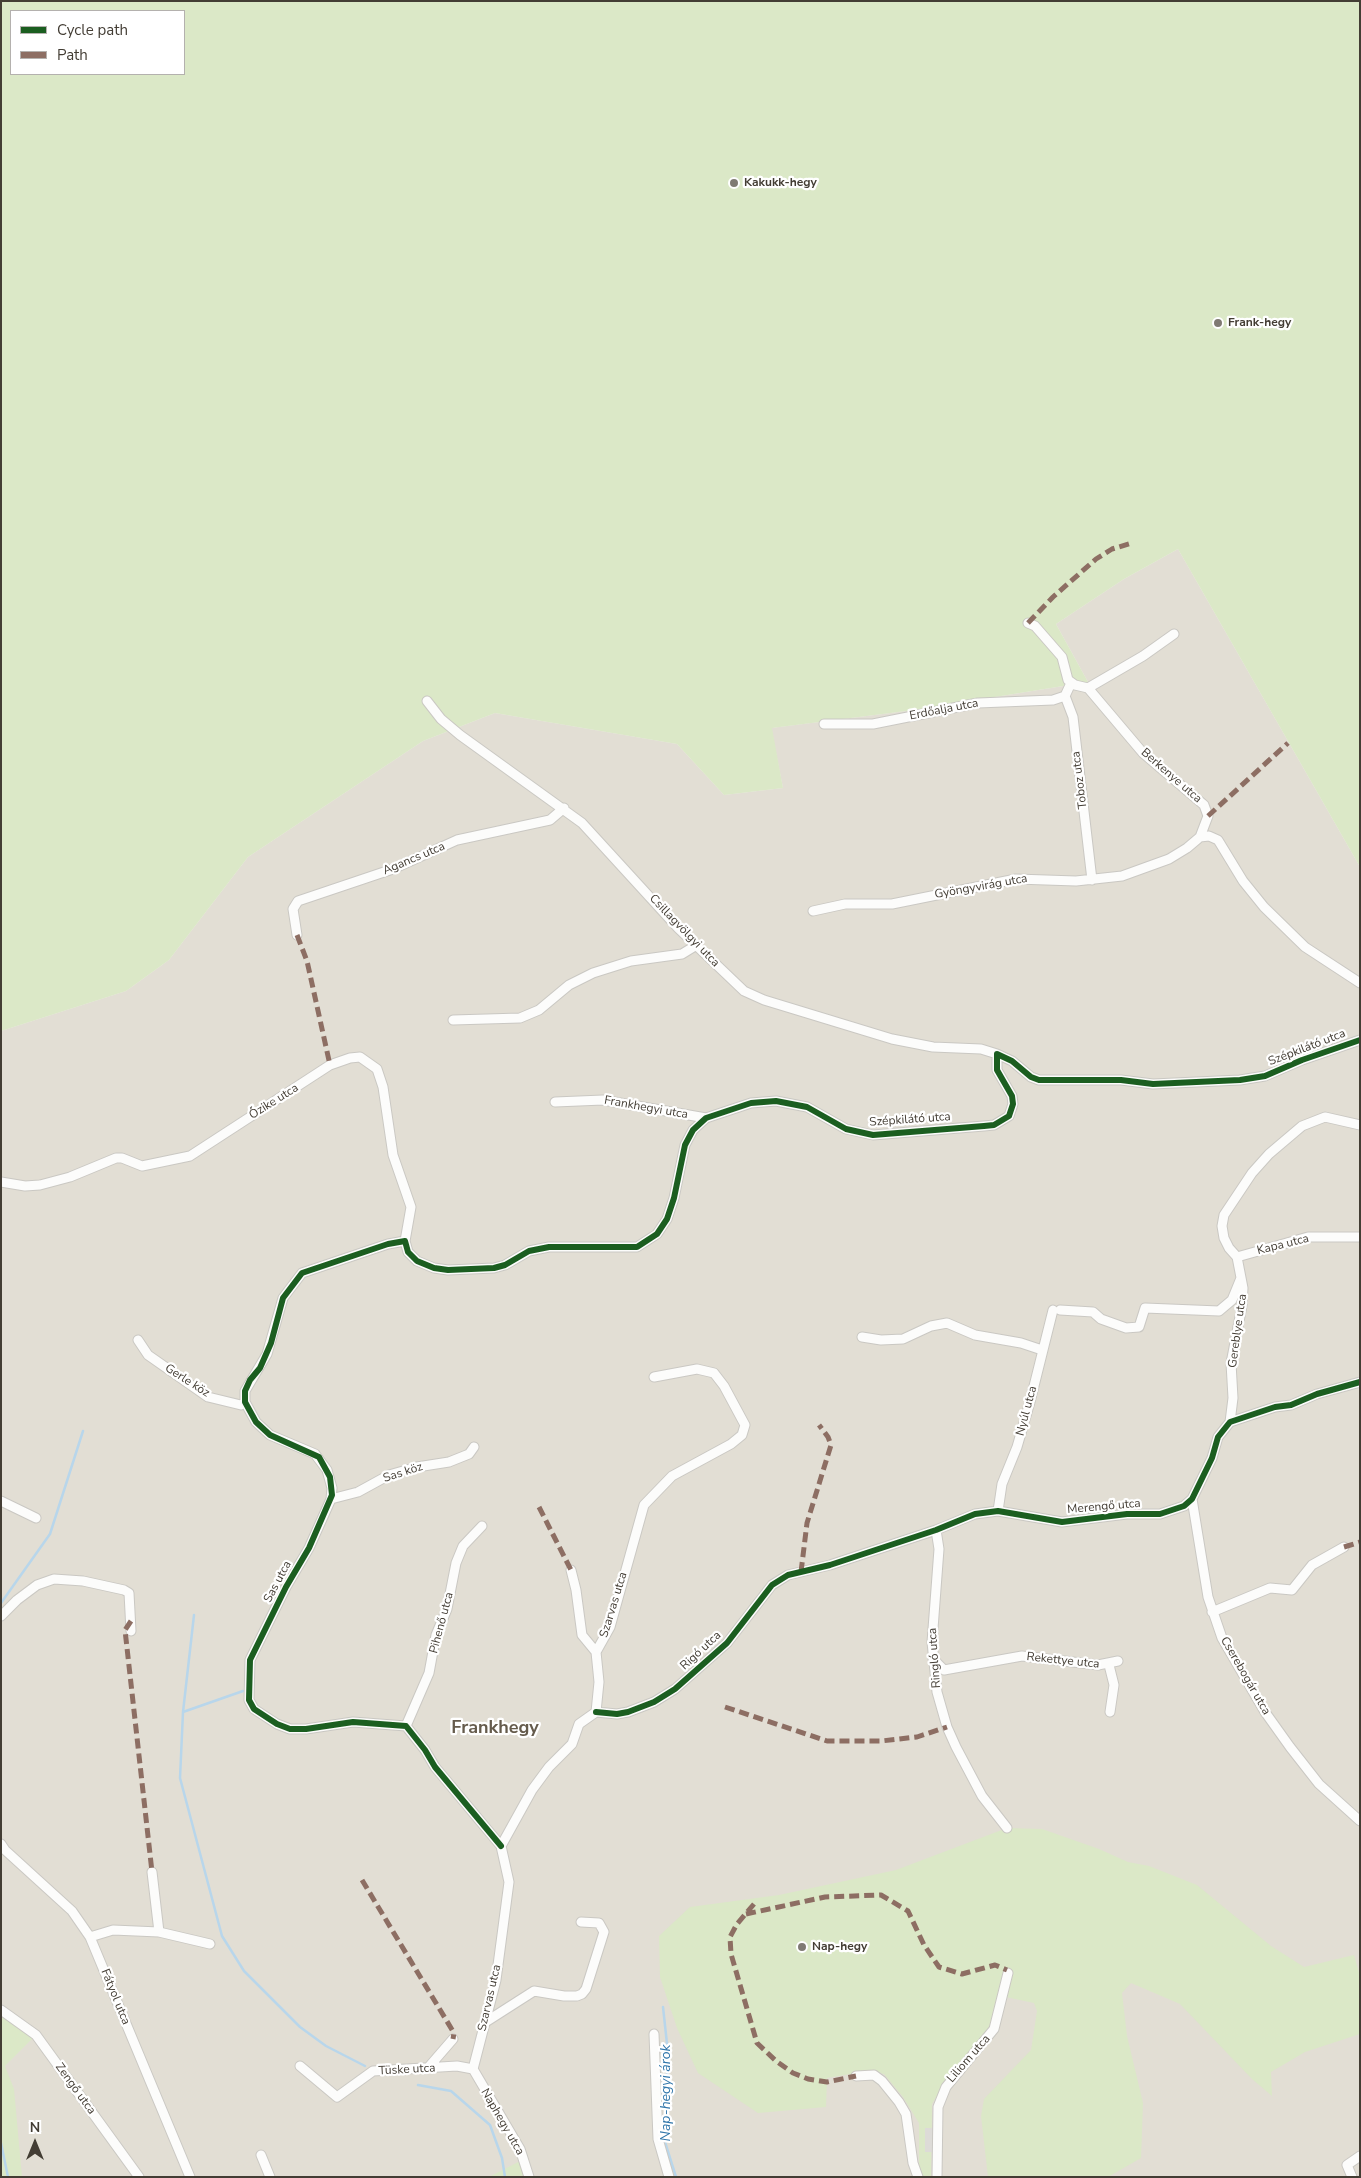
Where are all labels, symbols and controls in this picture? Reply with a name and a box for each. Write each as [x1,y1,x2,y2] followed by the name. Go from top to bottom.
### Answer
[10,10,185,75] legend
[57,20,128,40] text: Cycle path
[57,45,88,65] text: Path
[744,176,817,190] place label: Kakukk-hegy
[728,177,740,189] marker: Kakukk-hegy
[1228,316,1291,330] place label: Frank-hegy
[1212,317,1224,329] marker: Frank-hegy
[908,696,980,724] street label: Erdőalja utca
[1138,746,1204,806] street label: Berkenye utca
[1069,750,1091,810] street label: Toboz utca
[381,839,447,879] street label: Agancs utca
[933,872,1029,902] street label: Gyöngyvirág utca
[646,892,722,970] street label: Csillagvölgyi utca
[1266,1027,1348,1069] street label: Szépkilátó utca
[247,1081,301,1123] street label: Őzike utca
[603,1094,689,1122] street label: Frankhegyi utca
[869,1110,951,1130] street label: Szépkilátó utca
[1256,1232,1310,1258] street label: Kapa utca
[1226,1293,1250,1369] street label: Gereblye utca
[162,1361,212,1401] street label: Gerle köz
[1013,1384,1041,1438] street label: Nyúl utca
[381,1460,425,1486] street label: Sas köz
[1067,1497,1141,1517] street label: Merengő utca
[261,1559,295,1605] street label: Sas utca
[597,1570,631,1640] street label: Szarvas utca
[427,1591,457,1655] street label: Pihenő utca
[926,1627,944,1689] street label: Ringló utca
[678,1629,724,1673] street label: Rigó utca
[1217,1634,1273,1718] street label: Cserebogár utca
[1026,1650,1100,1672] street label: Rekettye utca
[451,1718,539,1740] district label: Frankhegy
[812,1940,867,1954] place label: Nap-hegy
[796,1941,808,1953] marker: Nap-hegy
[475,1963,505,2033] street label: Szarvas utca
[97,1967,133,2027] street label: Fátyol utca
[944,2032,994,2086] street label: Liliom utca
[659,2045,675,2141] water label: Nap-hegyi árok
[52,2061,98,2117] street label: Zengő utca
[378,2061,436,2079] street label: Tüske utca
[477,2086,527,2158] street label: Naphegy utca
[10,2118,60,2168] north arrow
[30,2118,40,2137] text: N

